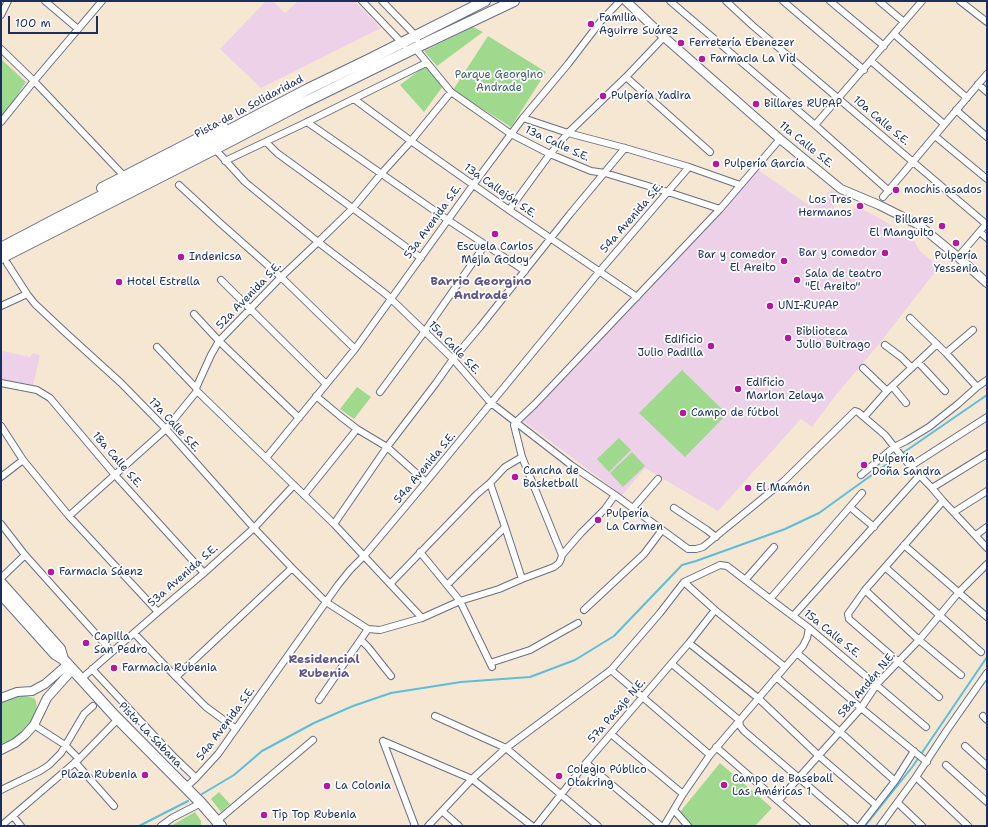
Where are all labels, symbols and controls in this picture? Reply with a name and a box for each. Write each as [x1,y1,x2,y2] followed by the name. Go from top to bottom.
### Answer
[10,8,100,34] scale bar
[599,11,678,37] place label: Familia Aguirre Suárez
[15,15,51,31] text: 100 m
[586,19,596,29] marker: Familia Aguirre Suárez
[689,36,795,50] place label: Ferretería Ebenezer
[676,38,686,48] marker: Ferretería Ebenezer
[710,52,796,66] place label: Farmacia La Vid
[697,54,707,64] marker: Farmacia La Vid
[455,68,543,94] park label: Parque Georgino Andrade
[192,73,306,141] street label: Pista de la Solidaridad
[611,89,691,103] place label: Pulpería Yadira
[598,91,608,101] marker: Pulpería Yadira
[850,94,912,148] street label: 10a Calle S.E.
[764,97,842,111] place label: Billares RUPAP
[751,99,761,109] marker: Billares RUPAP
[776,119,836,171] street label: 11a Calle S.E.
[523,123,591,165] street label: 13a Calle S.E.
[724,157,805,171] place label: Pulpería García
[711,159,721,169] marker: Pulpería García
[461,161,539,221] street label: 13a Callejón S.E.
[598,180,666,256] street label: 54a Avenida S.E.
[402,182,464,262] street label: 53a Avenida S.E.
[904,183,982,197] place label: mochis asados
[891,185,901,195] marker: mochis asados
[798,193,852,219] place label: Los Tres Hermanos
[855,201,865,211] marker: Los Tres Hermanos
[869,213,934,239] place label: Billares El Manguito
[937,221,947,231] marker: Billares El Manguito
[490,229,500,239] marker: Escuela Carlos Mejia Godoy
[951,238,961,248] marker: Pulpería Yessenia
[457,240,533,266] place label: Escuela Carlos Mejia Godoy
[799,246,877,260] place label: Bar y comedor
[698,248,776,274] place label: Bar y comedor El Areito
[880,248,890,258] marker: Bar y comedor
[934,249,978,275] place label: Pulpería Yessenia
[189,250,242,264] place label: Indenicsa
[176,252,186,262] marker: Indenicsa
[779,256,789,266] marker: Bar y comedor El Areito
[214,260,284,332] street label: 52a Avenida S.E.
[805,267,882,293] place label: Sala de teatro "El Areito"
[127,275,200,289] place label: Hotel Estrella
[430,275,532,303] district label: Barrio Georgino Andrade
[792,275,802,285] marker: Sala de teatro "El Areito"
[114,277,124,287] marker: Hotel Estrella
[778,299,839,313] place label: UNI-RUPAP
[765,301,775,311] marker: UNI-RUPAP
[425,319,483,377] street label: 15a Calle S.E.
[796,325,870,351] place label: Biblioteca Julio Buitrago
[638,333,703,359] place label: Edificio Julio Padilla
[783,333,793,343] marker: Biblioteca Julio Buitrago
[706,341,716,351] marker: Edificio Julio Padilla
[746,376,824,402] place label: Edificio Marlon Zelaya
[733,384,743,394] marker: Edificio Marlon Zelaya
[146,395,202,455] street label: 17a Calle S.E.
[691,406,779,420] place label: Campo de fútbol
[678,408,688,418] marker: Campo de fútbol
[89,429,145,491] street label: 18a Calle S.E.
[391,430,459,506] street label: 54a Avenida S.E.
[872,452,941,478] place label: Pulpería Doña Sandra
[859,460,869,470] marker: Pulpería Doña Sandra
[523,464,579,490] place label: Cancha de Basketball
[510,472,520,482] marker: Cancha de Basketball
[756,481,810,495] place label: El Mamón
[743,483,753,493] marker: El Mamón
[606,507,663,533] place label: Pulpería La Carmen
[593,515,603,525] marker: Pulpería La Carmen
[145,542,221,610] street label: 53a Avenida S.E.
[59,565,143,579] place label: Farmacia Sáenz
[46,567,56,577] marker: Farmacia Sáenz
[801,607,863,661] street label: 15a Calle S.E.
[94,630,147,656] place label: Capilla San Pedro
[81,638,91,648] marker: Capilla San Pedro
[836,649,898,721] street label: 58a Andén N.E.
[288,653,360,681] district label: Residencial Rubenia
[122,661,217,675] place label: Farmacia Rubenia
[109,663,119,673] marker: Farmacia Rubenia
[585,676,649,746] street label: 57a Pasaje N.E.
[194,685,258,763] street label: 54a Avenida S.E.
[116,700,184,770] street label: Pista La Sabana
[567,763,647,789] place label: Colegio Público Otakring
[61,768,137,782] place label: Plaza Rubenia
[140,770,150,780] marker: Plaza Rubenia
[554,771,564,781] marker: Colegio Público Otakring
[732,772,833,798] place label: Campo de Baseball Las Américas 1
[335,779,391,793] place label: La Colonia
[719,780,729,790] marker: Campo de Baseball Las Américas 1
[322,781,332,791] marker: La Colonia
[272,808,356,822] place label: Tip Top Rubenia
[259,810,269,820] marker: Tip Top Rubenia

